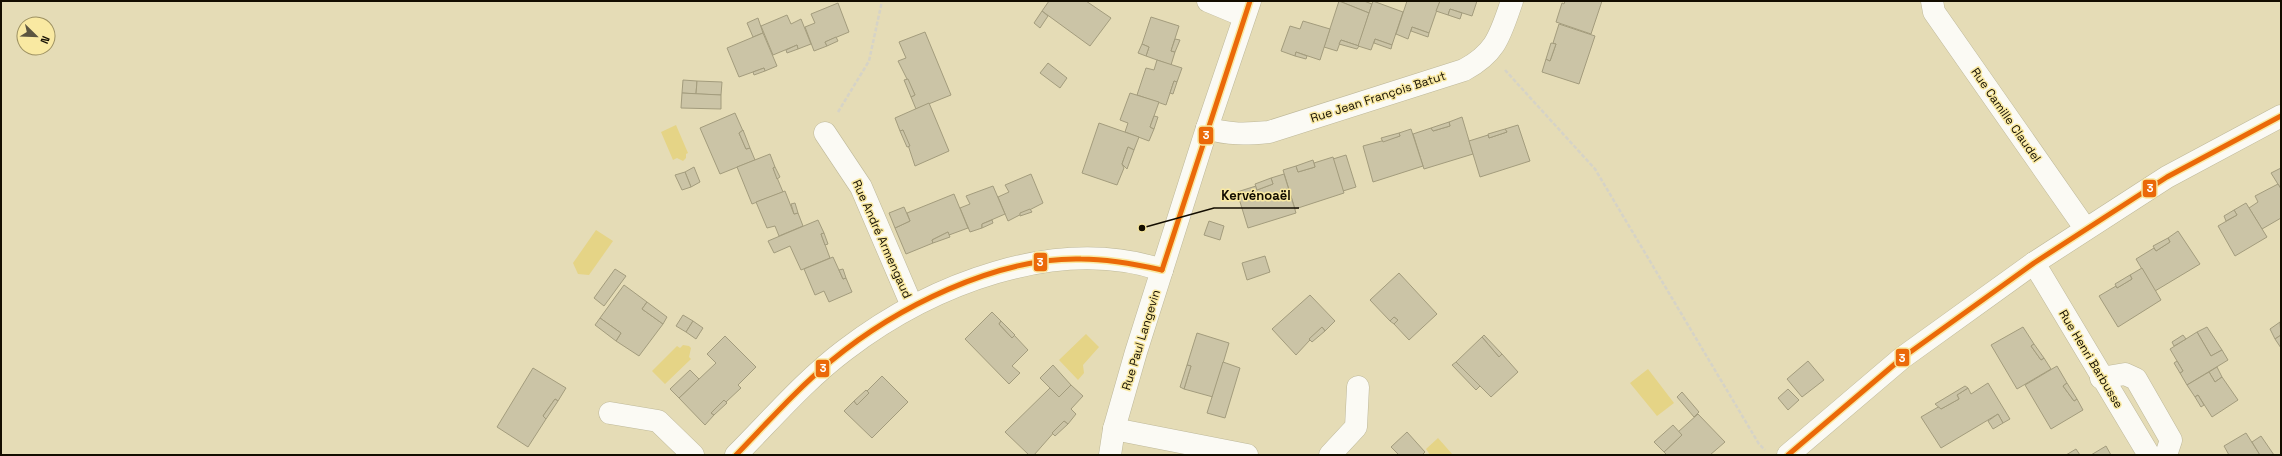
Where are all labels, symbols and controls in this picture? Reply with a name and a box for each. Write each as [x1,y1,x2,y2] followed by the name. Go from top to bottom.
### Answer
[16,16,56,56] north arrow
[37,34,53,46] text: N
[1967,65,2045,165] street label: Rue Camille Claudel
[1308,68,1448,126] street label: Rue Jean François Batut
[1198,126,1214,145] line badge: 3
[1203,128,1210,142] text: 3
[849,177,915,301] street label: Rue André Armengaud
[2142,179,2157,198] line badge: 3
[2147,181,2154,195] text: 3
[1214,183,1299,208] callout: Kervénoaël
[1221,187,1291,204] text: Kervénoaël
[1033,252,1048,272] line badge: 3
[1037,255,1044,269] text: 3
[1118,288,1164,392] street label: Rue Paul Langevin
[2055,307,2127,411] street label: Rue Henri Barbusse
[1895,348,1910,367] line badge: 3
[1899,351,1906,365] text: 3
[815,359,830,378] line badge: 3
[820,361,827,375] text: 3

